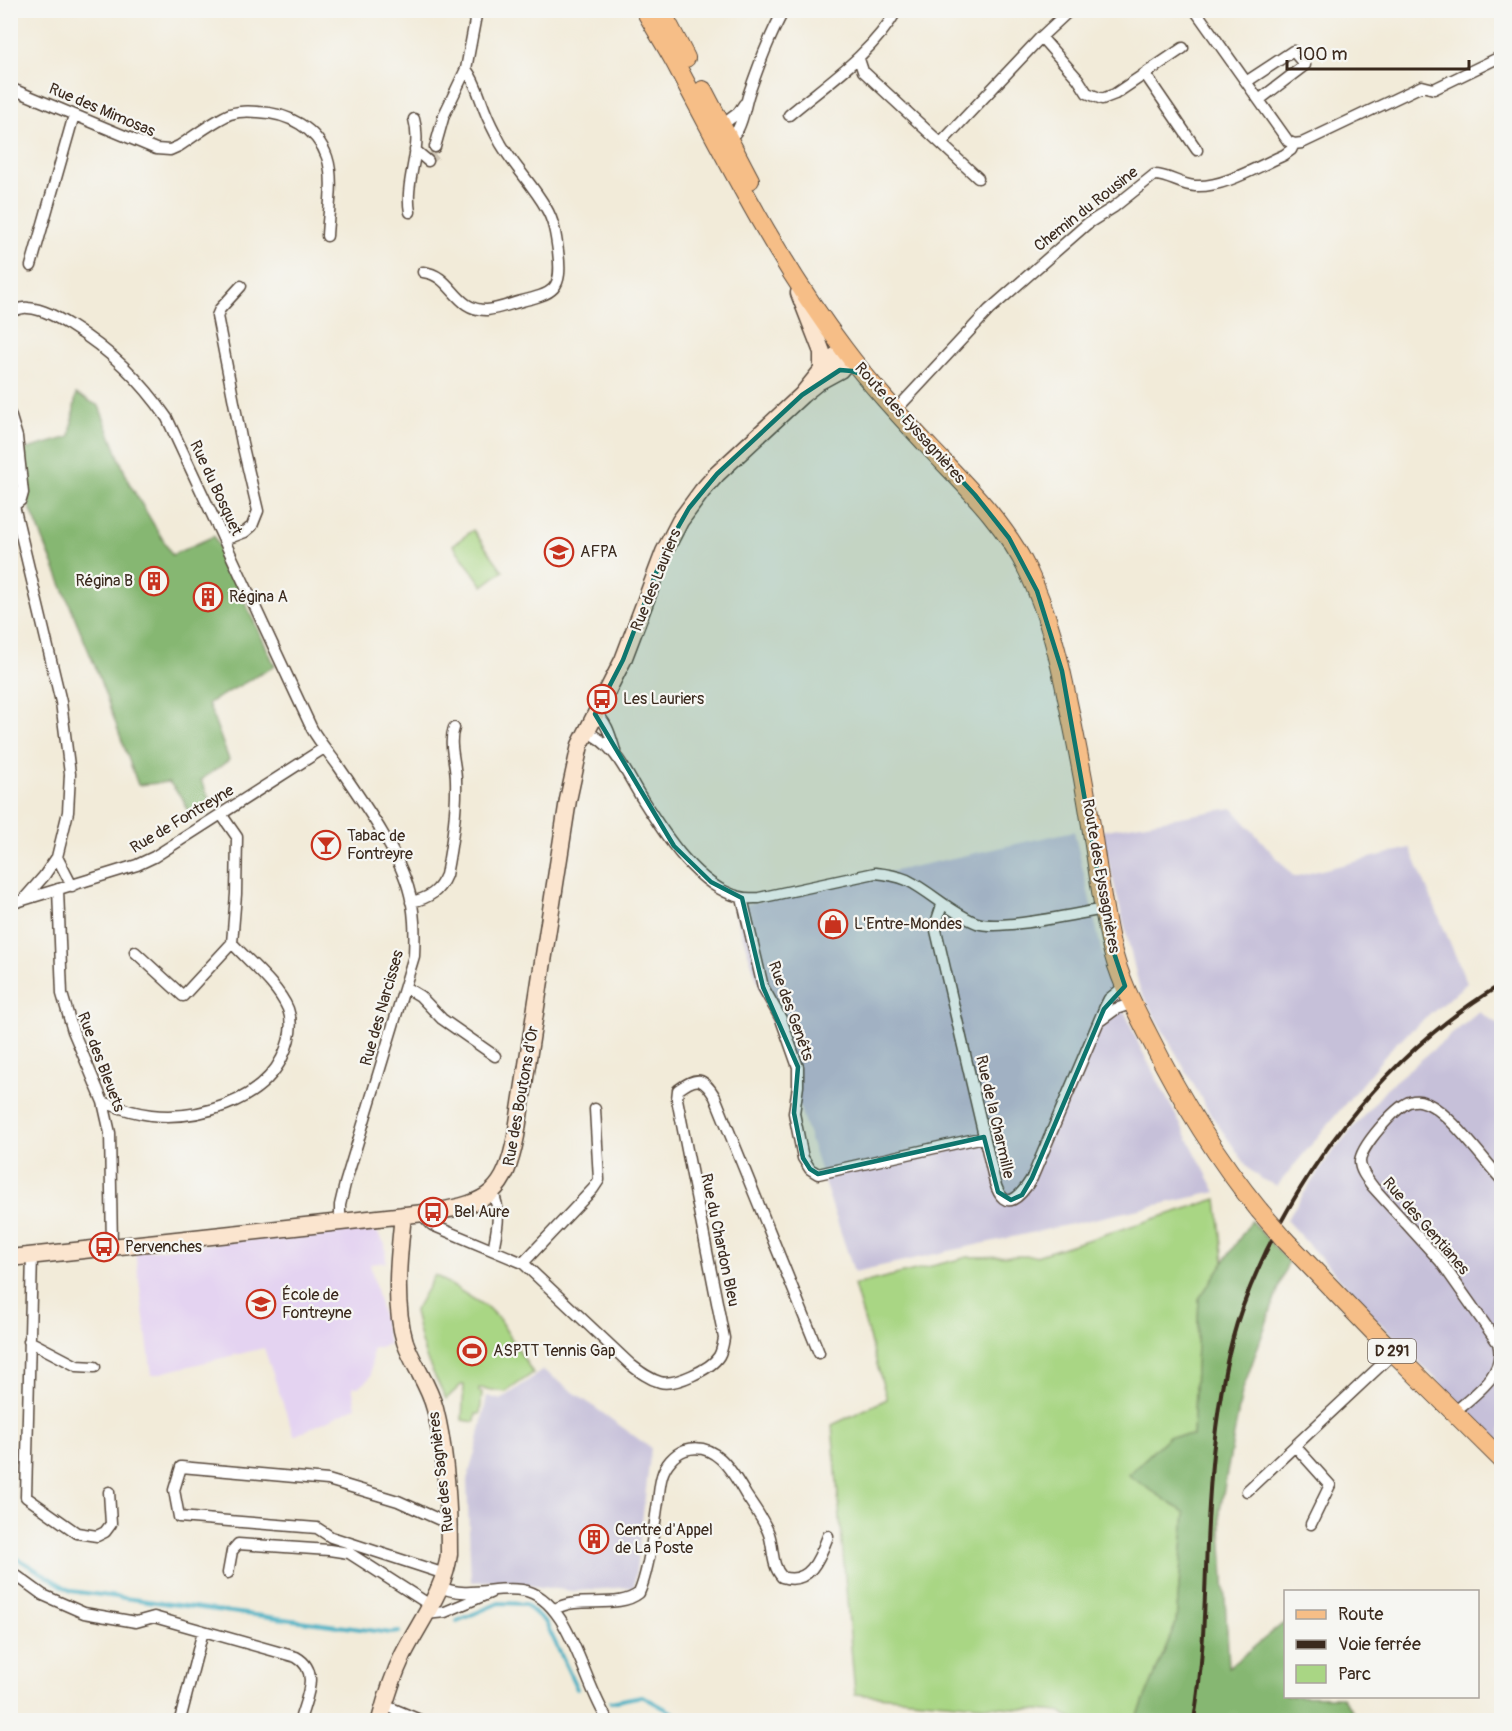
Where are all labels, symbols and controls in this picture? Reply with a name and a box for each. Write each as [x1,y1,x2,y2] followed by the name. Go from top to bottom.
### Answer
[1287,33,1468,71] scale bar
[1296,43,1348,66] text: 100 m
[46,79,158,141] street label: Rue des Mimosas
[1030,162,1142,256] street label: Chemin du Rousine
[850,358,970,488] street label: Route des Eyssagnières
[185,437,247,539] street label: Rue du Bosquet
[626,526,686,634] street label: Rue des Lauriers
[543,536,575,568] school or university icon: AFPA
[580,542,617,562] place label: AFPA
[138,565,170,597] building icon: Régina B
[75,571,133,591] place label: Régina B
[192,581,224,613] building icon: Régina A
[229,587,288,607] place label: Régina A
[586,683,618,715] bus stop icon: Les Lauriers
[623,689,704,709] place label: Les Lauriers
[126,780,238,858] street label: Rue de Fontreyne
[1078,797,1124,955] street label: Route des Eyssagnières
[347,826,413,864] place label: Tabac de Fontreyre
[310,829,342,861] bar icon: Tabac de Fontreyre
[817,908,849,940] shop icon: L'Entre-Mondes
[854,914,962,934] place label: L'Entre-Mondes
[356,948,408,1068] street label: Rue des Narcisses
[764,958,818,1064] street label: Rue des Genêts
[73,1009,129,1115] street label: Rue des Bleuets
[499,1024,543,1168] street label: Rue des Boutons d'Or
[971,1053,1019,1181] street label: Rue de la Charmille
[696,1172,744,1308] street label: Rue du Chardon Bleu
[1378,1173,1474,1279] street label: Rue des Gentianes
[417,1196,449,1228] bus stop icon: Bel Aure
[454,1202,509,1222] place label: Bel Aure
[88,1231,120,1263] bus stop icon: Pervenches
[125,1237,202,1257] place label: Pervenches
[282,1285,352,1323] place label: École de Fontreyne
[245,1288,277,1320] school or university icon: École de Fontreyne
[456,1335,488,1367] sports icon: ASPTT Tennis Gap
[1368,1339,1416,1363] road number: D 291
[493,1341,615,1361] place label: ASPTT Tennis Gap
[424,1411,458,1533] street label: Rue des Sagnières
[615,1520,713,1558] place label: Centre d'Appel de La Poste
[578,1523,610,1555] building icon: Centre d'Appel de La Poste
[1284,1590,1479,1698] legend
[1338,1603,1383,1626] text: Route
[1338,1633,1421,1656] text: Voie ferrée
[1338,1663,1371,1686] text: Parc

